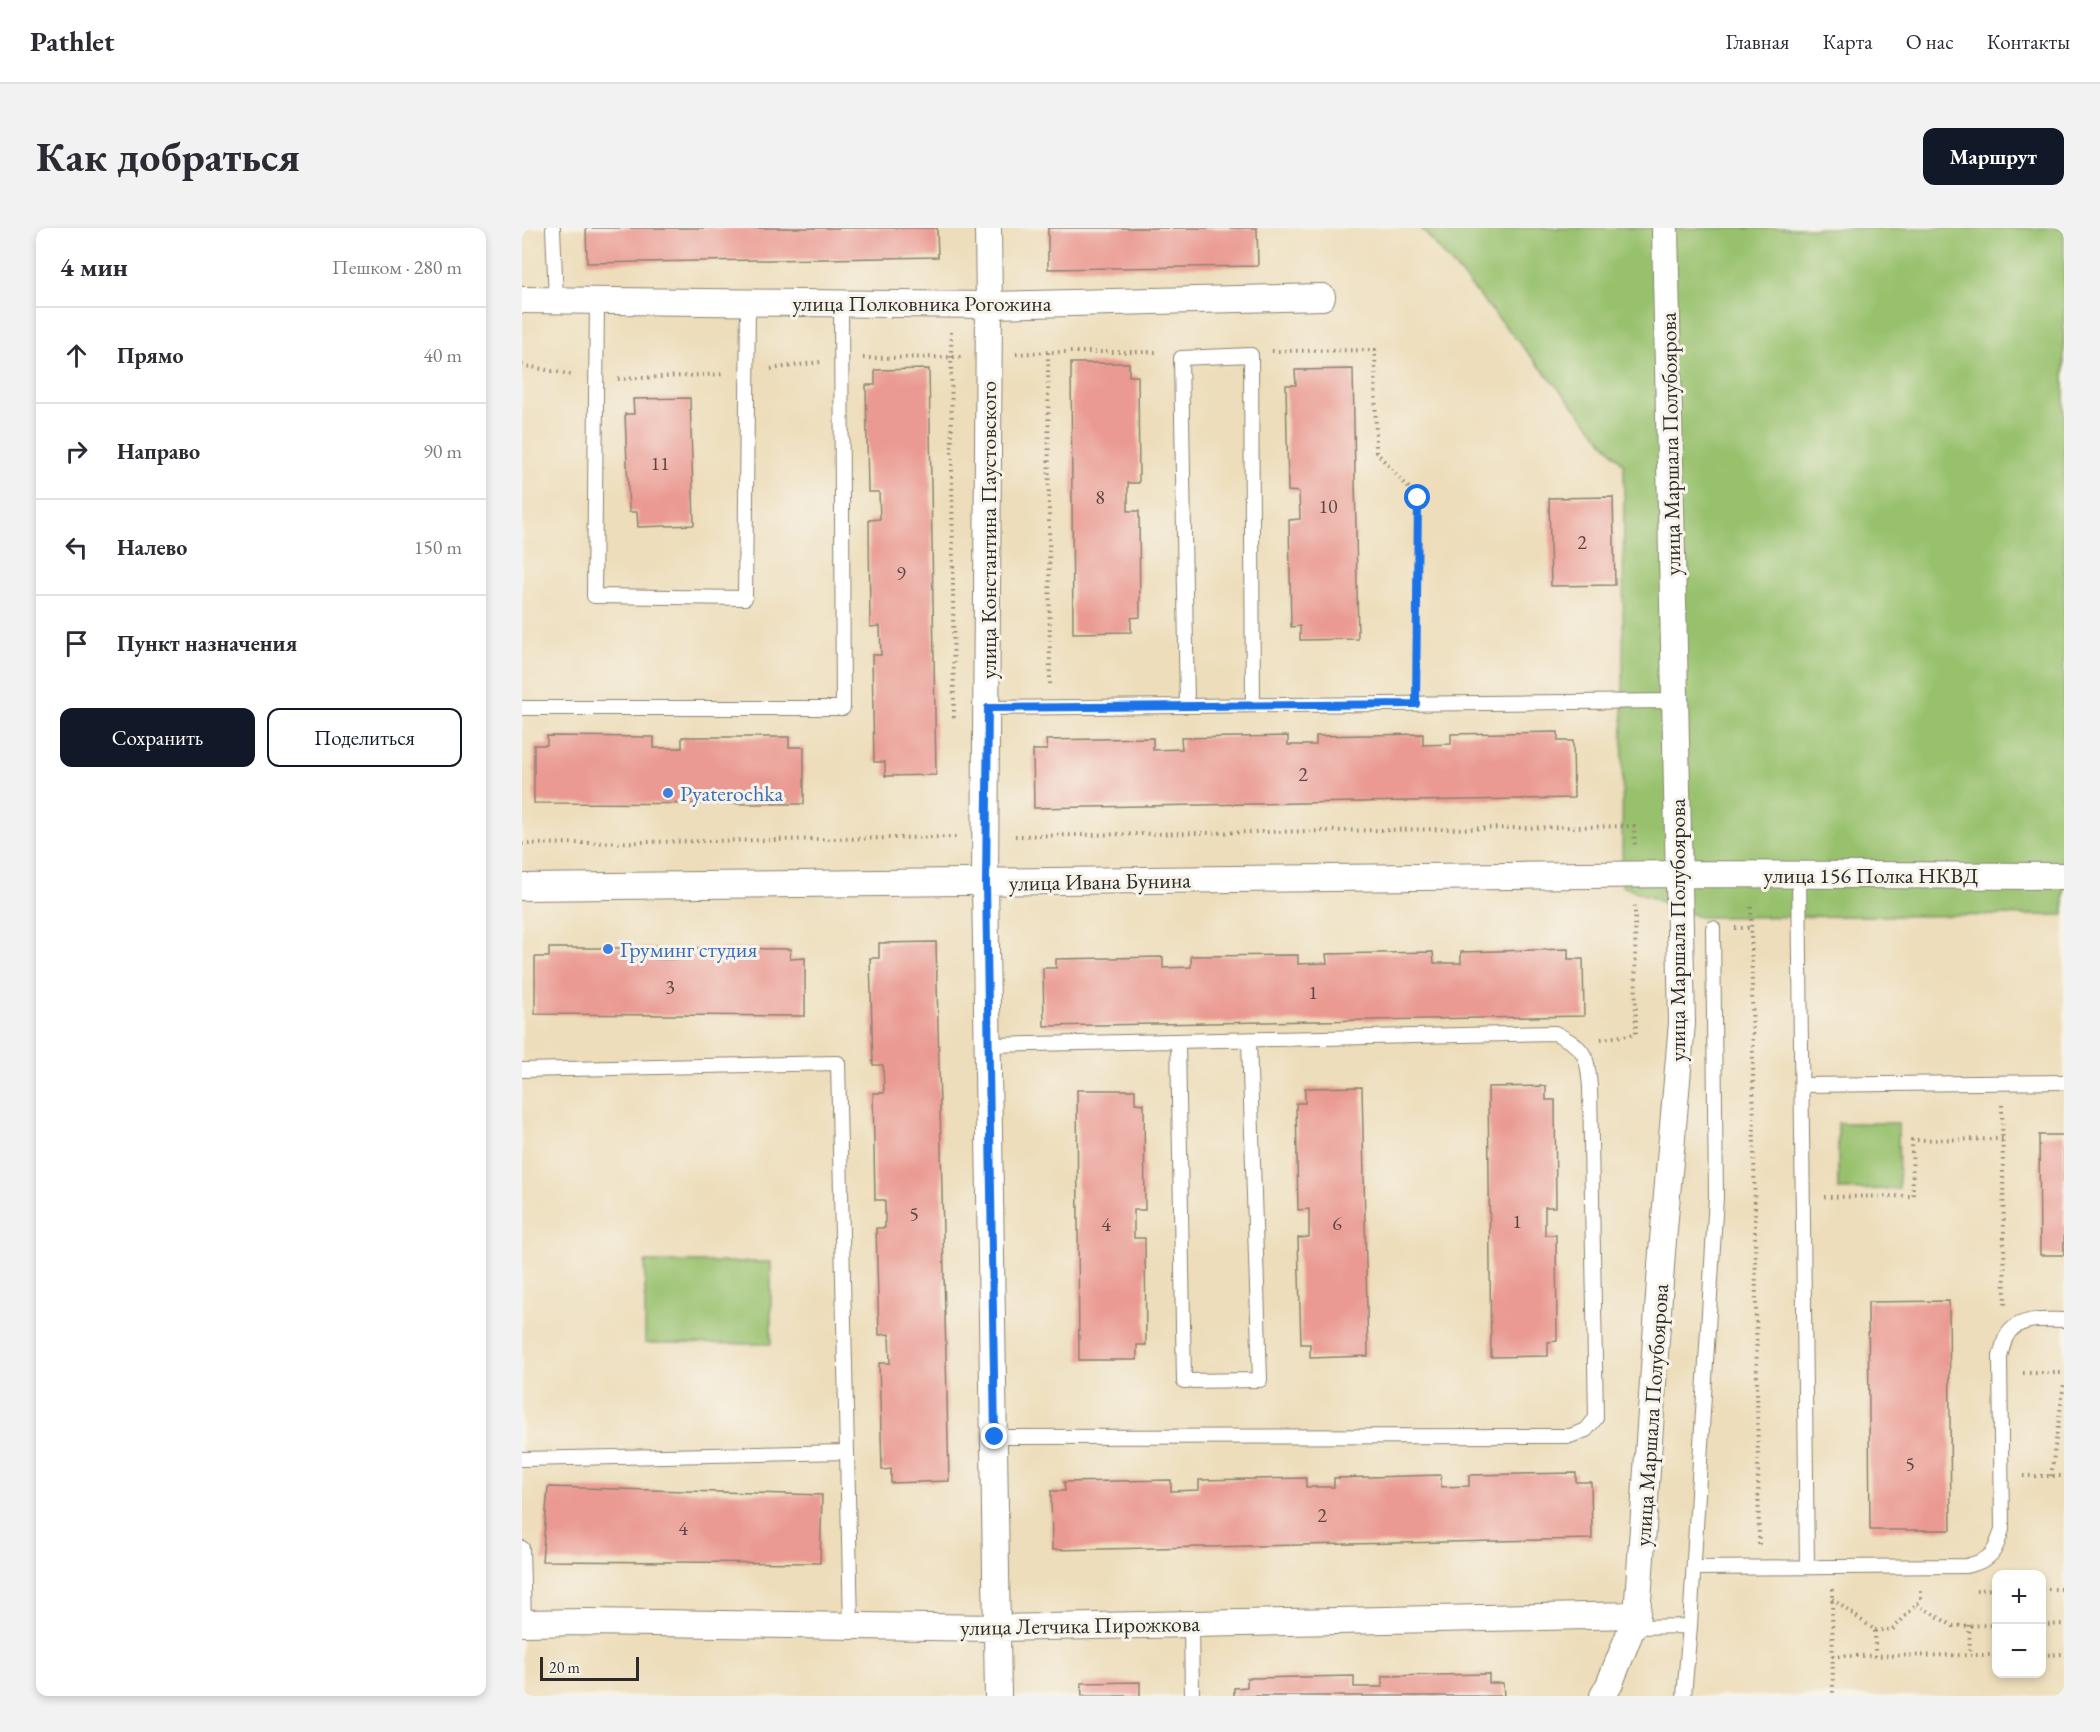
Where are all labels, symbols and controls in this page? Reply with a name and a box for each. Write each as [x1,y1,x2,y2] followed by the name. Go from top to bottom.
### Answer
[30,23,114,59] text: Pathlet
[1725,28,1789,55] text: Главная
[1822,28,1873,55] text: Карта
[1906,28,1954,55] text: О нас
[1987,28,2070,55] text: Контакты
[1923,128,2064,185] button: Маршрут
[36,129,300,184] text: Как добраться
[60,250,128,284] text: 4 мин
[332,254,462,280] text: Пешком · 280 m
[793,289,1052,318] street label: улица Полковника Рогожина
[1654,312,1687,576] street label: улица Маршала Полубоярова
[60,339,93,372] icon: ahead
[117,341,184,370] text: Прямо
[423,342,462,368] text: 40 m
[974,381,1003,679] street label: улица Константина Паустовского
[60,435,93,468] icon: right
[117,437,200,466] text: Направо
[423,438,462,464] text: 90 m
[650,450,670,476] house number: 11
[1095,484,1105,510] house number: 8
[1404,484,1430,510] route start
[1318,493,1338,519] house number: 10
[1577,529,1587,555] house number: 2
[60,531,93,564] icon: left
[117,533,187,562] text: Налево
[414,534,462,560] text: 150 m
[896,560,906,586] house number: 9
[60,627,93,660] icon: arrive
[117,629,297,658] text: Пункт назначения
[60,708,255,767] button: Сохранить
[267,708,462,767] button: Поделиться
[1298,761,1308,787] house number: 2
[680,779,784,808] place label: Pyaterochka
[661,786,675,800] marker: Pyaterochka
[1663,798,1692,1062] street label: улица Маршала Полубоярова
[1764,861,1978,890] street label: улица 156 Полка НКВД
[1009,865,1191,898] street label: улица Ивана Бунина
[620,935,757,964] place label: Груминг студия
[601,942,615,956] marker: Груминг студия
[665,974,675,1000] house number: 3
[1308,979,1318,1005] house number: 1
[909,1201,919,1227] house number: 5
[1512,1208,1522,1234] house number: 1
[1332,1210,1342,1236] house number: 6
[1101,1211,1111,1237] house number: 4
[1628,1283,1675,1547] street label: улица Маршала Полубоярова
[981,1423,1007,1449] route end
[1905,1451,1915,1477] house number: 5
[1317,1502,1327,1528] house number: 2
[678,1515,688,1541] house number: 4
[1992,1570,2046,1678] map controls
[1992,1570,2046,1624] button: +
[960,1609,1200,1642] street label: улица Летчика Пирожкова
[1992,1624,2046,1678] button: −
[540,1654,639,1682] scale bar
[549,1657,580,1678] text: 20 m

